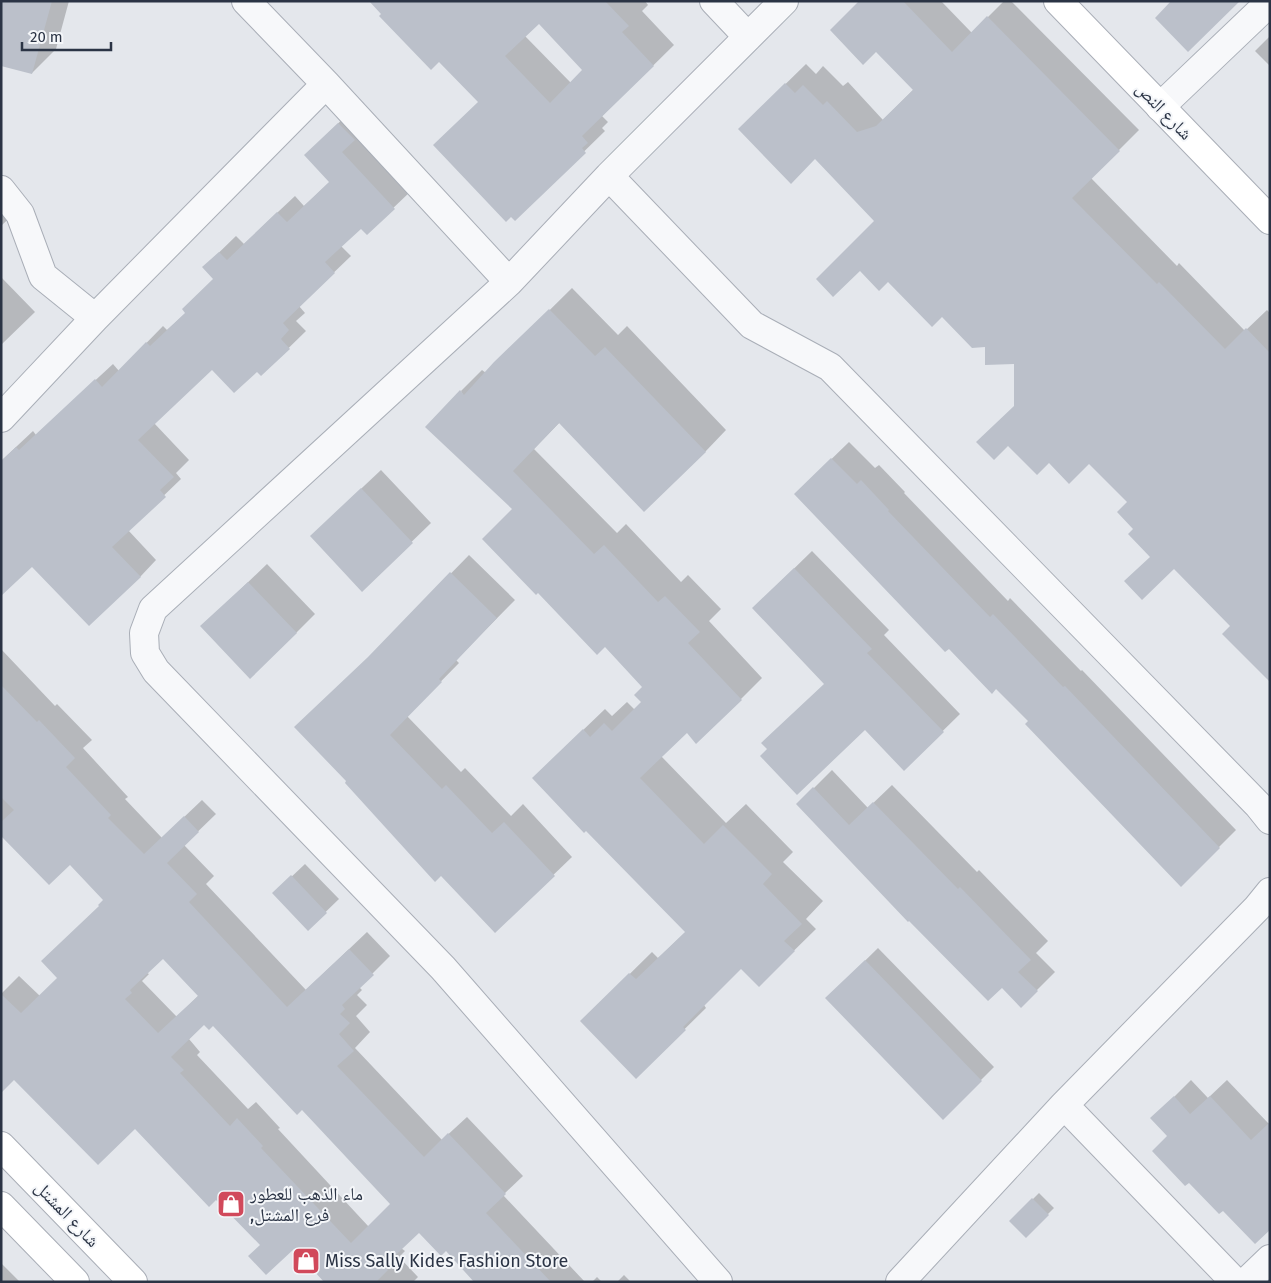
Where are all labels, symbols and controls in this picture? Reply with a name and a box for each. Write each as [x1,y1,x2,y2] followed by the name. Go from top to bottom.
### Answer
[22,20,111,52] scale bar
[30,28,63,46] text: 20 m
[1131,77,1197,145] street label: شارع النص
[30,1176,104,1252] street label: شارع المشتل
[249,1183,363,1226] place label: ماء الذهب للعطور ,فرع المشتل
[216,1189,246,1219] shop icon: ماء الذهب للعطور ,فرع المشتل
[291,1246,321,1276] shop icon: Miss Sally Kides Fashion Store
[325,1250,568,1272] place label: Miss Sally Kides Fashion Store

